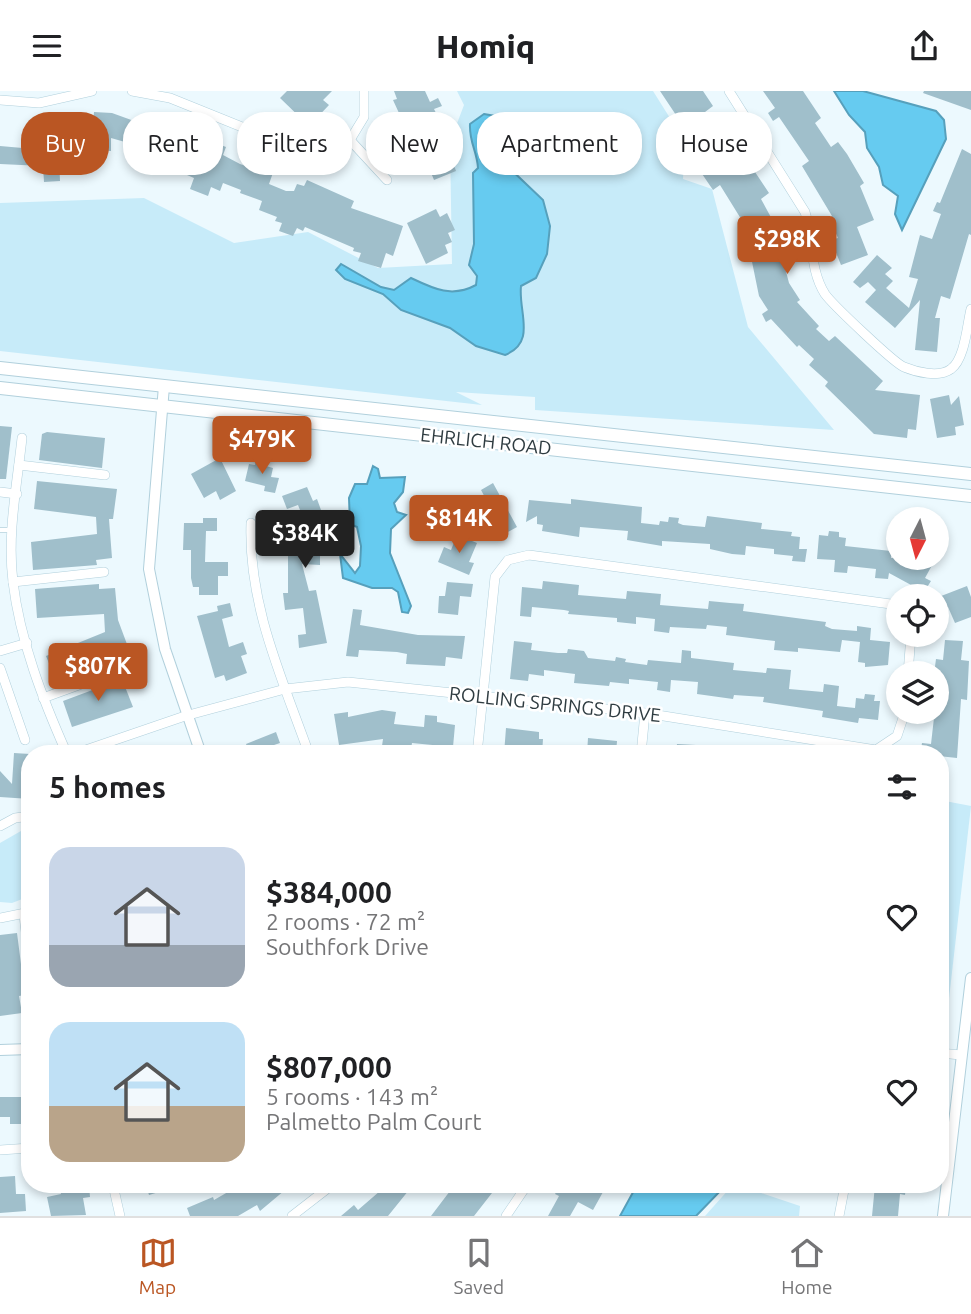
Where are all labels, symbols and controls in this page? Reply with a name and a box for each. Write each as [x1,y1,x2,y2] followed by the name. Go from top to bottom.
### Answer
[28,27,66,65] icon: menu
[905,27,943,65] icon: share
[436,28,535,64] text: Homiq
[21,112,109,175] chip: Buy
[123,112,223,175] chip: Rent
[237,112,352,175] chip: Filters
[366,112,463,175] chip: New
[477,112,642,175] chip: Apartment
[656,112,772,175] chip: House
[738,216,836,276] pin: $298K
[753,226,821,251] text: $298K
[213,417,311,476] pin: $479K
[419,423,553,459] street label: EHRLICH ROAD
[228,426,296,451] text: $479K
[410,496,508,555] pin: $814K
[425,505,493,530] text: $814K
[886,507,948,571] north arrow
[886,507,949,724] map controls
[256,511,354,570] pin: $384K
[271,520,339,545] text: $384K
[886,584,949,647] button: locate
[49,643,147,703] pin: $807K
[64,653,132,678] text: $807K
[886,661,949,724] button: layers
[448,682,662,726] street label: ROLLING SPRINGS DRIVE
[883,768,921,806] icon: filters
[49,770,166,804] text: 5 homes
[105,875,189,959] icon: home
[266,875,392,909] text: $384,000
[883,898,921,936] icon: heart
[266,909,425,934] text: 2 rooms · 72 m²
[266,934,429,959] text: Southfork Drive
[105,1050,189,1134] icon: home
[266,1050,392,1084] text: $807,000
[883,1073,921,1111] icon: heart
[266,1084,438,1109] text: 5 rooms · 143 m²
[266,1109,482,1134] text: Palmetto Palm Court
[139,1234,177,1298] tab: Map
[454,1234,504,1298] tab: Saved
[781,1234,832,1298] tab: Home

